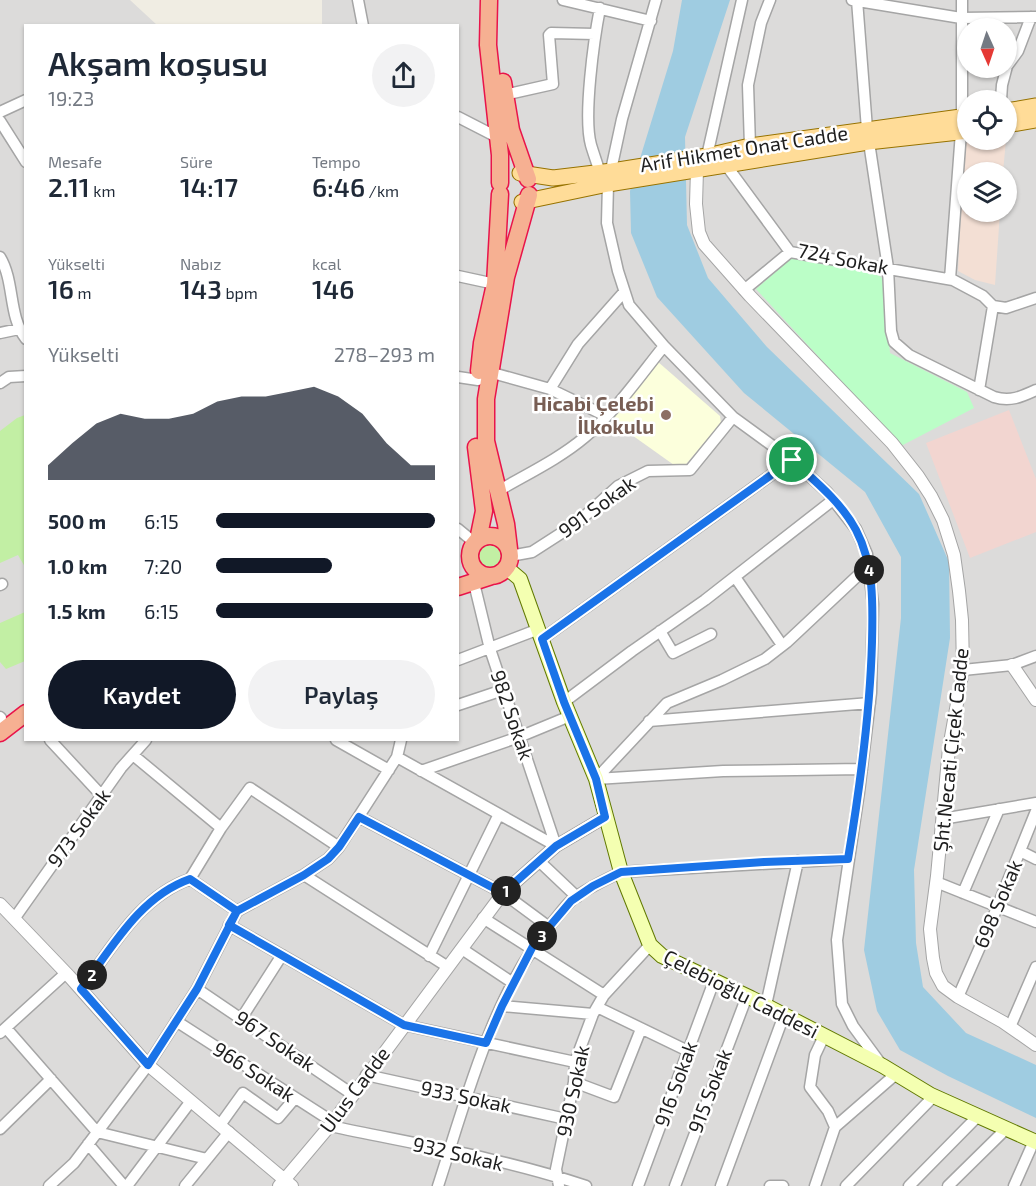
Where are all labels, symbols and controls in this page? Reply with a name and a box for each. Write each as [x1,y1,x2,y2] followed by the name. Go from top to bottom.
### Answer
[957,18,1017,78] north arrow
[957,18,1017,222] map controls
[48,43,268,83] text: Akşam koşusu
[372,44,435,107] button: share
[48,86,94,110] text: 19:23
[957,90,1017,150] button: locate
[638,120,849,176] street label: Arif Hikmet Onat Cadde
[48,152,102,171] text: Mesafe
[180,152,213,171] text: Süre
[312,152,360,171] text: Tempo
[957,162,1017,222] button: layers
[48,171,90,202] text: 2.11
[180,171,238,202] text: 14:17
[312,171,365,202] text: 6:46
[90,181,115,200] text: km
[365,181,399,200] text: /km
[796,237,891,279] street label: 724 Sokak
[48,254,105,273] text: Yükselti
[180,254,221,273] text: Nabız
[312,254,341,273] text: kcal
[48,273,74,304] text: 16
[180,273,222,304] text: 143
[312,273,354,304] text: 146
[74,283,92,302] text: m
[222,283,258,302] text: bpm
[48,342,119,366] text: Yükselti
[334,342,435,366] text: 278–293 m
[533,391,654,438] place label: Hicabi Çelebi İlkokulu
[659,408,673,422] marker: Hicabi Çelebi İlkokulu
[766,434,817,485] pin
[775,443,808,476] icon: arrive
[553,470,640,542] street label: 991 Sokak
[48,509,106,533] text: 500 m
[144,509,179,533] text: 6:15
[48,554,107,578] text: 1.0 km
[144,554,182,578] text: 7:20
[854,555,884,585] pin: 4
[864,560,874,579] text: 4
[48,599,106,623] text: 1.5 km
[144,599,179,623] text: 6:15
[927,647,974,853] street label: Şht.Necati Çiçek Cadde
[48,660,236,729] button: Kaydet
[248,660,435,729] button: Paylaş
[486,667,539,763] street label: 982 Sokak
[42,783,115,871] street label: 973 Sokak
[968,856,1026,951] street label: 698 Sokak
[491,876,521,906] pin: 1
[503,881,509,900] text: 1
[527,921,557,951] pin: 3
[537,926,547,945] text: 3
[660,944,823,1043] street label: Çelebioğlu Caddesi
[77,960,107,990] pin: 2
[87,965,97,984] text: 2
[231,1005,320,1076] street label: 967 Sokak
[209,1036,300,1106] street label: 966 Sokak
[649,1038,702,1130] street label: 916 Sokak
[314,1042,394,1137] street label: Ulus Cadde
[551,1043,593,1139] street label: 930 Sokak
[682,1045,736,1136] street label: 915 Sokak
[419,1075,514,1117] street label: 933 Sokak
[411,1131,506,1175] street label: 932 Sokak

